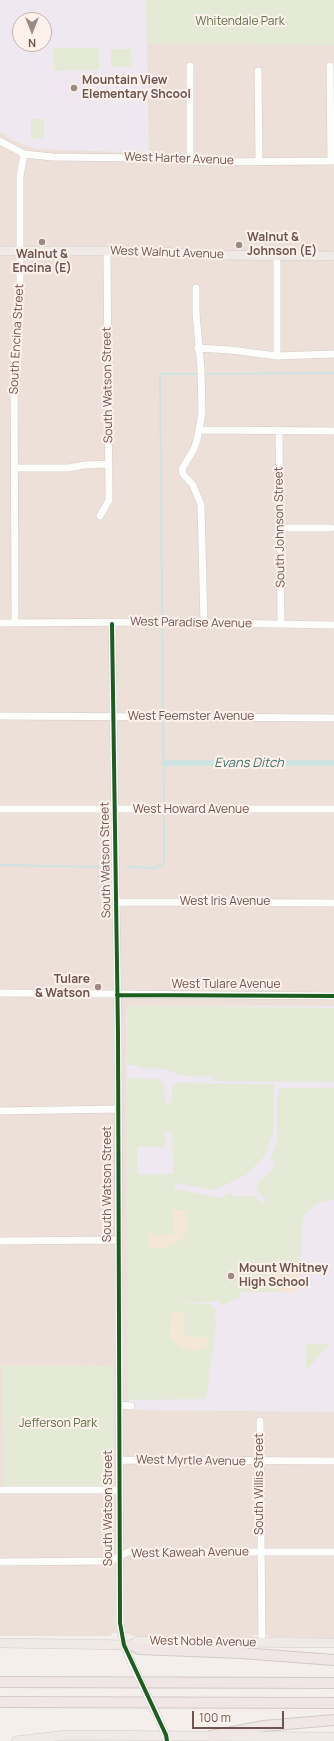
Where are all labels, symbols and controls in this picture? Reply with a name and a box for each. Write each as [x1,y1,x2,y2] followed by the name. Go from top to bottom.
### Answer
[12,12,52,52] north arrow
[195,15,285,29] park label: Whitendale Park
[28,36,36,51] text: N
[82,74,191,102] place label: Mountain View Elementary Shcool
[69,83,79,93] marker: Mountain View Elementary Shcool
[124,150,234,168] street label: West Harter Avenue
[247,231,317,259] place label: Walnut & Johnson (E)
[37,237,47,247] marker: Walnut & Encina (E)
[234,240,244,250] marker: Walnut & Johnson (E)
[110,244,224,262] street label: West Walnut Avenue
[12,248,72,276] place label: Walnut & Encina (E)
[7,283,27,395] street label: South Encina Street
[100,327,116,443] street label: South Watson Street
[272,466,288,588] street label: South Johnson Street
[130,615,252,631] street label: West Paradise Avenue
[128,710,254,724] street label: West Feemster Avenue
[214,755,284,771] water label: Evans Ditch
[98,802,114,918] street label: South Watson Street
[133,803,249,817] street label: West Howard Avenue
[180,895,270,909] street label: West Iris Avenue
[35,973,90,1001] place label: Tulare & Watson
[172,978,280,992] street label: West Tulare Avenue
[93,982,103,992] marker: Tulare & Watson
[101,1126,115,1242] street label: South Watson Street
[239,1262,328,1290] place label: Mount Whitney High School
[226,1271,236,1281] marker: Mount Whitney High School
[19,1417,97,1431] park label: Jefferson Park
[253,1433,267,1535] street label: South Willis Street
[102,1450,116,1566] street label: South Watson Street
[136,1453,246,1469] street label: West Myrtle Avenue
[131,1545,249,1561] street label: West Kaweah Avenue
[150,1634,256,1650] street label: West Noble Avenue
[194,1703,286,1729] scale bar
[199,1709,231,1726] text: 100 m

